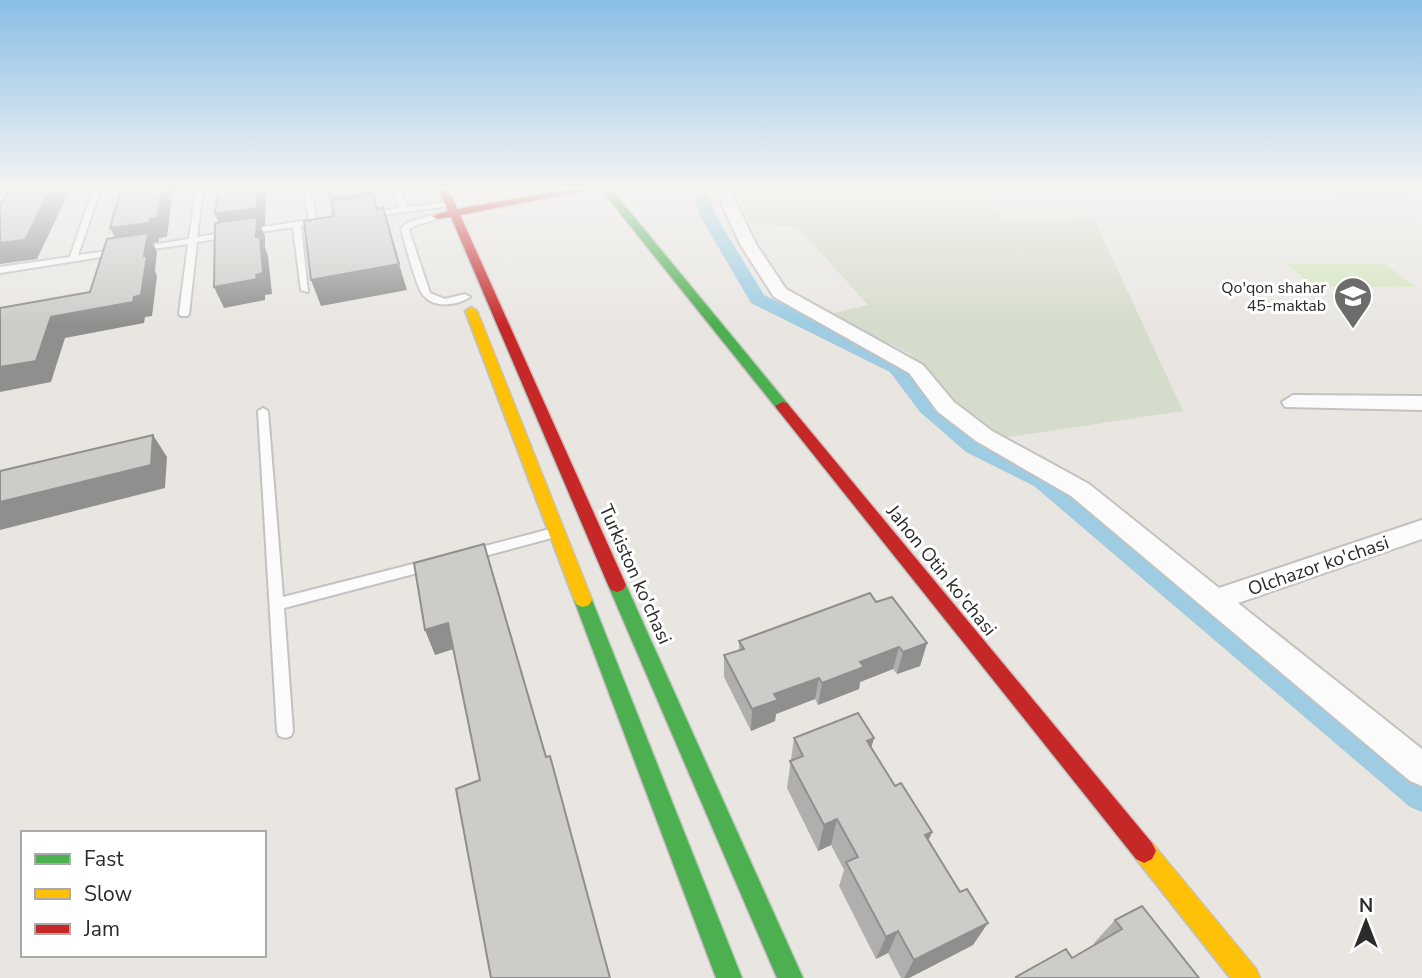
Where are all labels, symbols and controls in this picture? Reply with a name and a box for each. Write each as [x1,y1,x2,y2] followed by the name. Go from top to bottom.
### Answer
[1332,275,1374,330] school or university icon: Qo'qon shahar 45-maktab
[1221,277,1326,317] place label: Qo'qon shahar 45-maktab
[880,499,1002,642] street label: Jahon Otin ko'chasi
[593,500,678,648] street label: Turkiston ko'chasi
[1244,530,1392,602] street label: Olchazor ko'chasi
[21,831,266,957] legend
[84,845,124,873] text: Fast
[84,880,133,908] text: Slow
[1331,887,1401,957] north arrow
[1359,893,1373,919] text: N
[83,915,120,943] text: Jam

